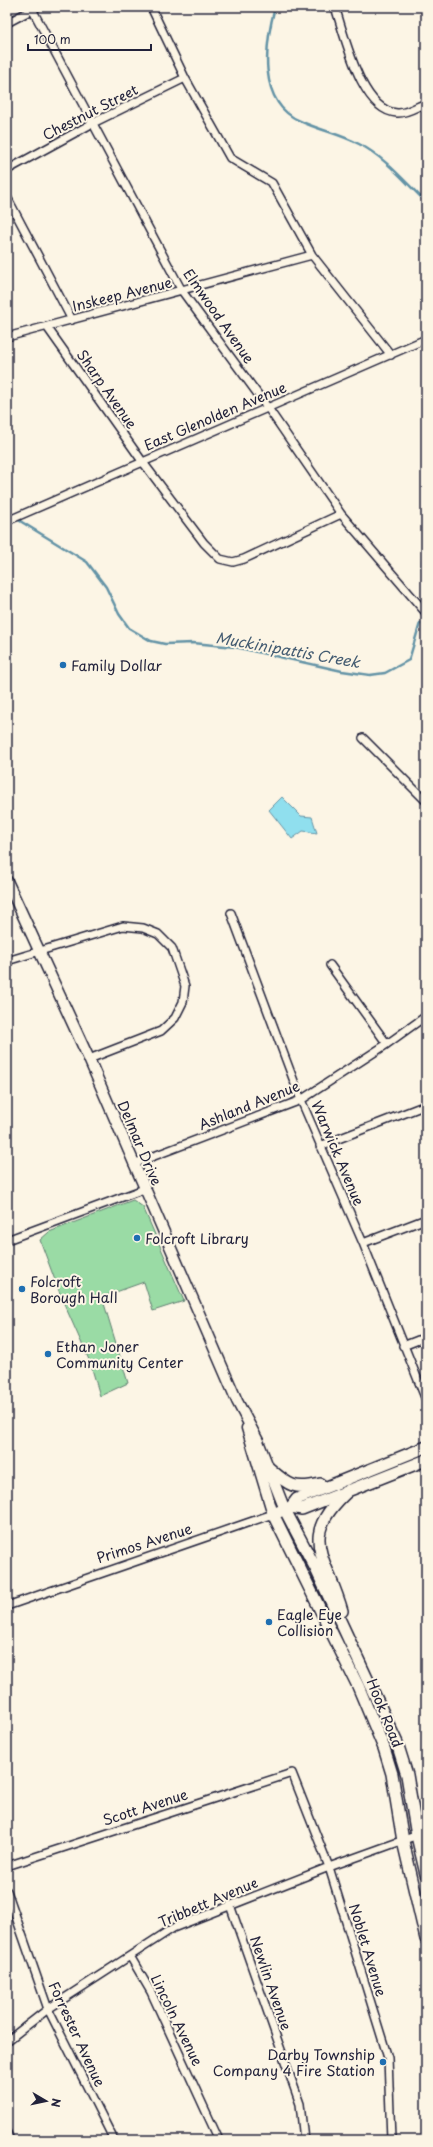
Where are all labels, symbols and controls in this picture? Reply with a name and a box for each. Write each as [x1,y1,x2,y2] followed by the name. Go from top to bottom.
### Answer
[28,26,151,52] scale bar
[34,30,71,48] text: 100 m
[39,79,142,145] street label: Chestnut Street
[178,264,260,368] street label: Elmwood Avenue
[70,271,175,317] street label: Inskeep Avenue
[72,345,142,433] street label: Sharp Avenue
[141,376,290,455] street label: East Glenolden Avenue
[214,625,363,673] water label: Muckinipattis Creek
[71,655,163,676] place label: Family Dollar
[58,660,68,670] marker: Family Dollar
[195,1075,303,1135] street label: Ashland Avenue
[113,1097,167,1189] street label: Delmar Drive
[306,1097,370,1209] street label: Warwick Avenue
[145,1228,249,1249] place label: Folcroft Library
[132,1233,142,1243] marker: Folcroft Library
[30,1271,117,1308] place label: Folcroft Borough Hall
[17,1284,27,1294] marker: Folcroft Borough Hall
[56,1336,184,1373] place label: Ethan Joner Community Center
[43,1349,53,1359] marker: Ethan Joner Community Center
[94,1518,195,1568] street label: Primos Avenue
[277,1604,342,1641] place label: Eagle Eye Collision
[264,1617,274,1627] marker: Eagle Eye Collision
[362,1675,408,1751] street label: Hook Road
[100,1783,191,1831] street label: Scott Avenue
[155,1872,261,1932] street label: Tribbett Avenue
[344,1901,392,1999] street label: Noblet Avenue
[245,1933,297,2033] street label: Newlin Avenue
[146,1971,208,2070] street label: Lincoln Avenue
[43,1978,111,2090] street label: Forrester Avenue
[213,2044,375,2081] place label: Darby Township Company 4 Fire Station
[378,2057,388,2067] marker: Darby Township Company 4 Fire Station
[26,2081,66,2121] north arrow
[47,2097,65,2109] text: N

